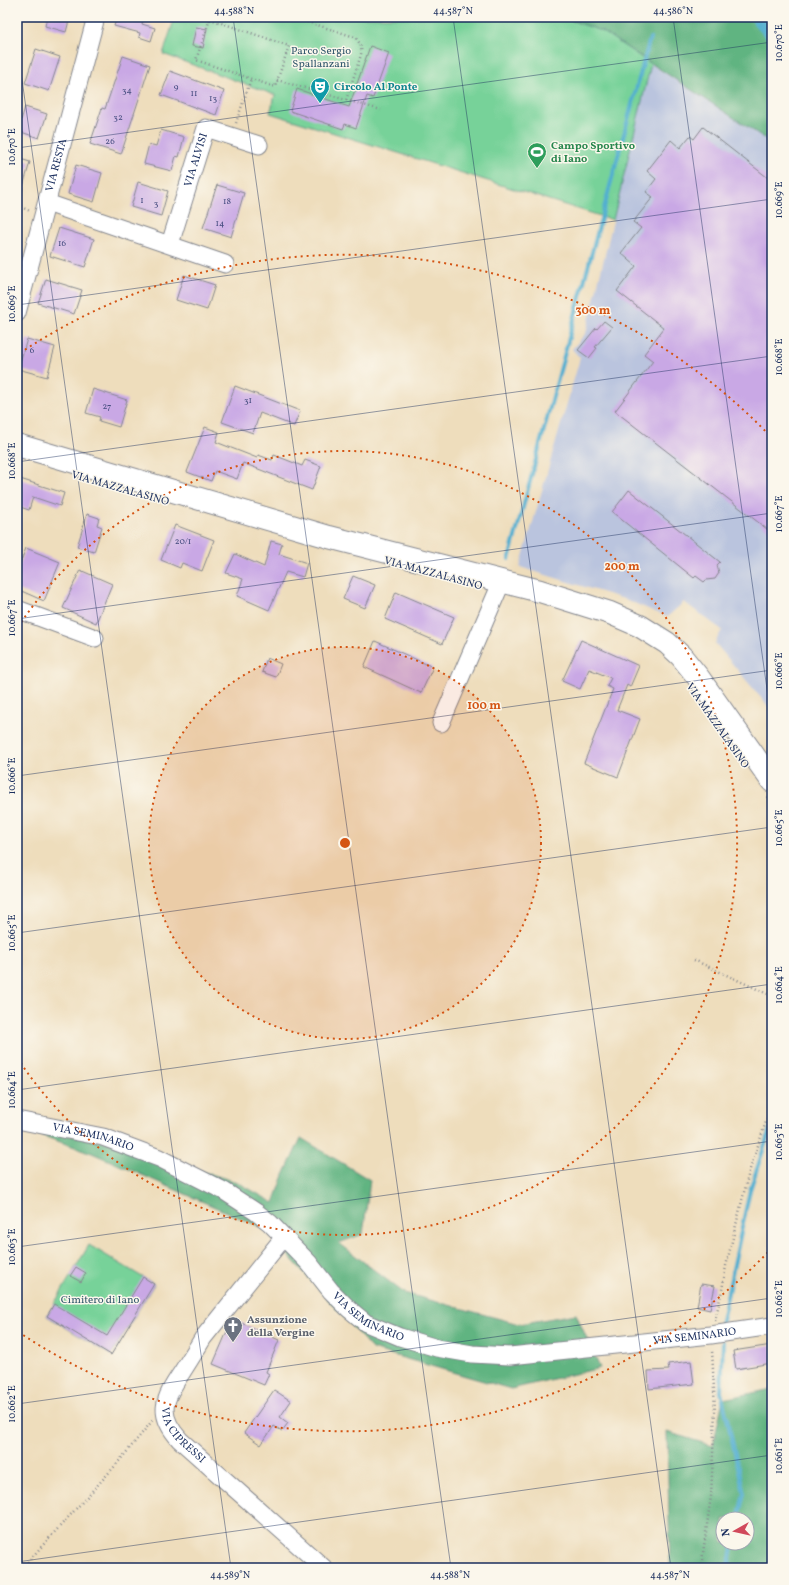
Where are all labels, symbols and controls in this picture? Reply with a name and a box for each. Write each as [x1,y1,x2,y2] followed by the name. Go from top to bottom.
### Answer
[214,4,255,18] text: 44.588°N
[433,4,474,18] text: 44.587°N
[653,4,694,18] text: 44.586°N
[772,24,786,62] text: 10.670°E
[291,44,351,72] park label: Parco Sergio Spallanzani
[309,76,331,104] theatre icon: Circolo Al Ponte
[334,80,418,95] place label: Circolo Al Ponte
[174,81,179,94] house number: 9
[122,84,132,97] house number: 34
[191,87,197,100] house number: 11
[209,92,217,105] house number: 13
[113,111,123,124] house number: 32
[5,128,19,166] text: 10.670°E
[181,131,212,189] street label: VIA ALVISI
[105,135,115,148] house number: 26
[42,137,71,193] street label: VIA RESTA
[551,139,635,167] place label: Campo Sportivo di Iano
[526,141,548,169] sports icon: Campo Sportivo di Iano
[772,181,786,219] text: 10.669°E
[140,194,144,207] house number: 1
[223,195,231,208] house number: 18
[154,197,159,210] house number: 3
[216,217,224,230] house number: 14
[58,237,66,250] house number: 16
[5,285,19,323] text: 10.669°E
[576,303,611,319] text: 300 m
[772,338,786,376] text: 10.668°E
[30,344,35,357] house number: 6
[244,394,252,407] house number: 31
[103,400,111,413] house number: 27
[5,442,19,480] text: 10.668°E
[69,468,171,510] street label: VIA MAZZALASINO
[772,496,786,532] text: 10.667°E
[175,535,191,548] house number: 20/1
[382,554,484,594] street label: VIA MAZZALASINO
[604,559,640,575] text: 200 m
[5,600,19,636] text: 10.667°E
[772,652,786,690] text: 10.666°E
[682,680,752,772] street label: VIA MAZZALASINO
[467,698,501,714] text: 100 m
[5,757,19,795] text: 10.666°E
[772,810,786,846] text: 10.665°E
[338,836,352,850] centre of rings
[5,915,19,951] text: 10.665°E
[772,966,786,1004] text: 10.664°E
[5,1071,19,1109] text: 10.664°E
[51,1120,136,1155] street label: VIA SEMINARIO
[772,1123,786,1161] text: 10.663°E
[5,1228,19,1266] text: 10.663°E
[772,1280,786,1318] text: 10.662°E
[329,1289,406,1345] street label: VIA SEMINARIO
[61,1293,139,1308] park label: Cimitero di Iano
[247,1313,315,1341] place label: Assunzione della Vergine
[222,1315,244,1343] church icon: Assunzione della Vergine
[652,1324,737,1349] street label: VIA SEMINARIO
[5,1385,19,1423] text: 10.662°E
[157,1407,209,1467] street label: VIA CIPRESSI
[772,1438,786,1474] text: 10.661°E
[715,1511,755,1551] north arrow
[719,1527,735,1537] text: N
[210,1568,251,1582] text: 44.589°N
[430,1568,471,1582] text: 44.588°N
[650,1568,691,1582] text: 44.587°N

